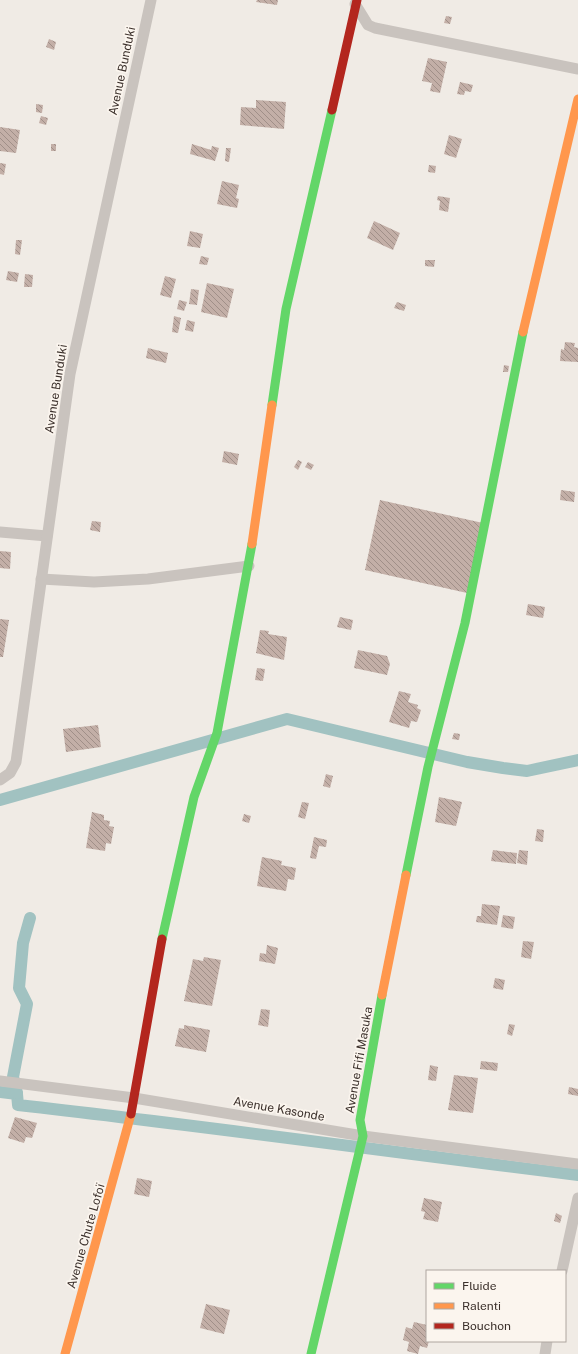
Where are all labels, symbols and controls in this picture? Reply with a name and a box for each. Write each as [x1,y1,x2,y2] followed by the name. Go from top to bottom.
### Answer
[106,26,138,116] street label: Avenue Bunduki
[42,343,70,435] street label: Avenue Bunduki
[343,1005,375,1115] street label: Avenue Fifi Masuka
[232,1094,326,1124] street label: Avenue Kasonde
[64,1181,108,1290] street label: Avenue Chute Lofoï
[426,1270,566,1342] legend
[462,1279,497,1293] text: Fluide
[462,1299,501,1313] text: Ralenti
[462,1319,511,1333] text: Bouchon

